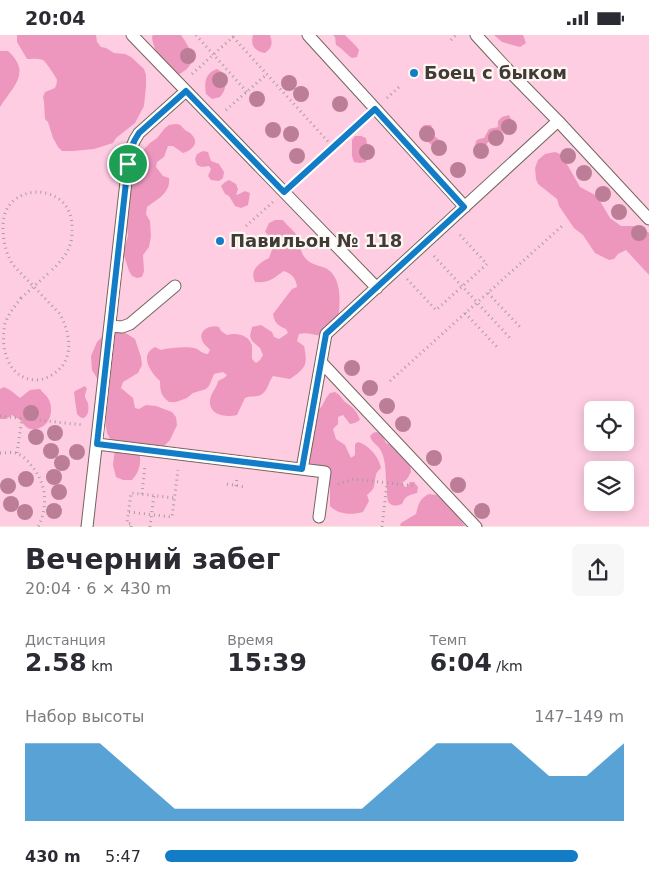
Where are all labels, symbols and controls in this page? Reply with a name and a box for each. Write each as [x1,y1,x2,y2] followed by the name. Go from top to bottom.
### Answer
[25,7,85,29] text: 20:04
[424,62,567,83] place label: Боец с быком
[408,67,420,79] marker: Боец с быком
[107,143,149,185] pin
[114,150,142,178] icon: arrive
[230,230,402,251] place label: Павильон № 118
[214,235,226,247] marker: Павильон № 118
[584,401,634,511] map controls
[584,401,634,451] button: locate
[584,461,634,511] button: layers
[25,543,280,576] text: Вечерний забег
[572,544,624,596] button: share
[25,579,171,598] text: 20:04 · 6 × 430 m
[25,632,106,648] text: Дистанция
[227,632,273,648] text: Время
[430,632,467,648] text: Темп
[25,648,87,677] text: 2.58
[227,648,307,677] text: 15:39
[430,648,492,677] text: 6:04
[87,658,113,674] text: km
[492,658,523,674] text: /km
[25,707,144,726] text: Набор высоты
[534,707,624,726] text: 147–149 m
[25,847,81,866] text: 430 m
[105,847,141,866] text: 5:47

